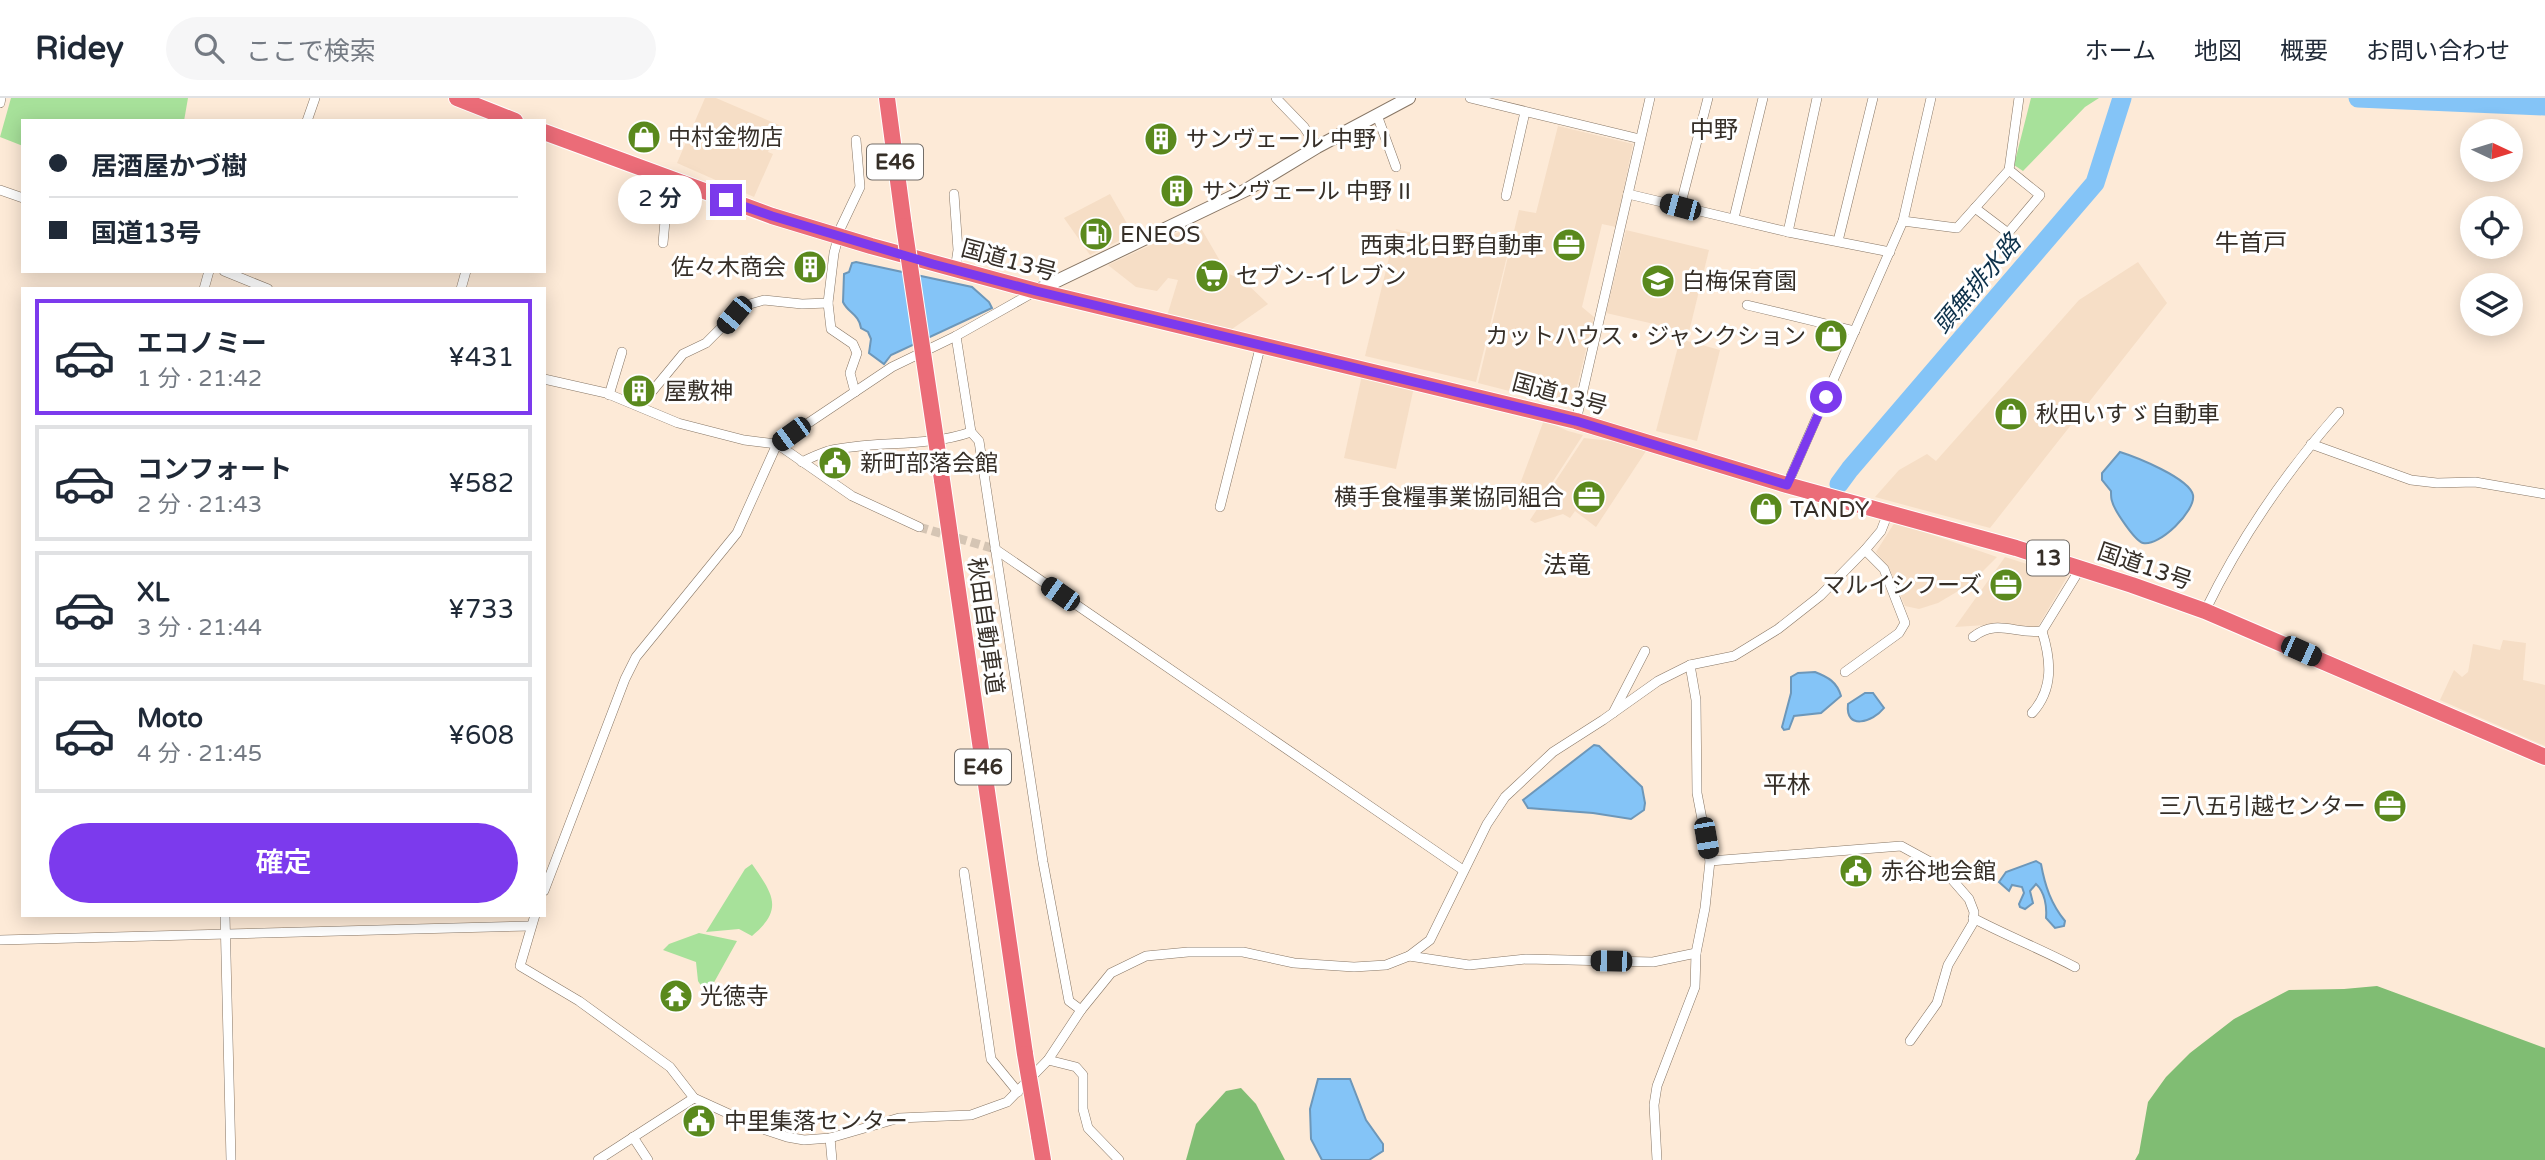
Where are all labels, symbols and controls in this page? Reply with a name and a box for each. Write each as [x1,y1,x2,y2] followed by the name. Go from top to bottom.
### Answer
[166,17,656,80] search box
[35,29,124,68] text: Ridey
[190,29,228,67] icon: search
[246,36,376,67] text: ここで検索
[2085,37,2156,66] text: ホーム
[2194,37,2242,66] text: 地図
[2280,37,2328,66] text: 概要
[2366,37,2510,66] text: お問い合わせ
[1690,116,1738,145] district label: 中野
[625,118,663,156] shop icon: 中村金物店
[2460,119,2524,182] north arrow
[2460,119,2523,336] map controls
[1142,120,1180,158] building icon: サンヴェール 中野 I
[668,124,783,152] place label: 中村金物店
[1186,126,1389,154] place label: サンヴェール 中野 I
[867,144,923,180] road number: E46
[91,151,247,182] text: 居酒屋かづ樹
[1158,172,1196,210] building icon: サンヴェール 中野 II
[618,176,702,224] callout: 2 分
[1202,178,1411,206] place label: サンヴェール 中野 II
[710,184,742,216] route end
[638,185,682,213] text: 2 分
[1657,191,1704,223] car
[2460,196,2523,259] button: locate
[1077,215,1115,253] fuel station icon: ENEOS
[91,218,202,249] text: 国道13号
[1120,221,1201,249] place label: ENEOS
[1550,226,1588,264] office icon: 西東北日野自動車
[1928,228,2028,340] water label: 頭無排水路
[2215,229,2287,258] district label: 牛首戸
[1360,232,1544,260] place label: 西東北日野自動車
[958,235,1060,287] street label: 国道13号
[791,248,829,286] building icon: 佐々木商会
[671,254,786,282] place label: 佐々木商会
[1193,257,1231,295] supermarket icon: セブン-イレブン
[1639,262,1677,300] school or university icon: 白梅保育園
[1236,263,1406,291] place label: セブン-イレブン
[1682,268,1797,296] place label: 白梅保育園
[2460,273,2523,336] button: layers
[713,292,756,338] car
[1812,317,1850,355] shop icon: カットハウス・ジャンクション
[1485,323,1806,351] place label: カットハウス・ジャンクション
[53,326,116,389] icon: car
[137,328,267,359] text: エコノミー
[448,342,514,373] text: ¥431
[137,365,262,393] text: 1 分 · 21:42
[1509,369,1611,421] street label: 国道13号
[620,372,658,410] building icon: 屋敷神
[664,378,733,406] place label: 屋敷神
[1810,381,1842,413] route start
[1992,395,2030,433] shop icon: 秋田いすゞ自動車
[2036,401,2220,429] place label: 秋田いすゞ自動車
[768,413,815,455] car
[816,444,854,482] public building icon: 新町部落会館
[860,450,998,478] place label: 新町部落会館
[53,452,116,515] icon: car
[137,454,292,485] text: コンフォート
[448,468,514,499] text: ¥582
[1570,478,1608,516] office icon: 横手食糧事業協同組合
[1334,484,1564,512] place label: 横手食糧事業協同組合
[1747,490,1785,528] shop icon: TANDY
[137,491,262,519] text: 2 分 · 21:43
[1790,496,1870,524] place label: TANDY
[2094,538,2196,596] street label: 国道13号
[2027,540,2069,575] road number: 13
[1543,551,1591,580] district label: 法竜
[962,556,1008,696] street label: 秋田自動車道
[1987,566,2025,604] office icon: マルイシフーズ
[1822,572,1982,600] place label: マルイシフーズ
[1037,573,1084,615] car
[137,577,169,608] text: XL
[53,578,116,641] icon: car
[448,594,514,625] text: ¥733
[137,614,262,642] text: 3 分 · 21:44
[2278,633,2325,669] car
[137,703,203,734] text: Moto
[53,704,116,767] icon: car
[448,720,514,751] text: ¥608
[137,740,262,768] text: 4 分 · 21:45
[955,750,1011,784] road number: E46
[1763,771,1811,800] district label: 平林
[2371,787,2409,825] office icon: 三八五引越センター
[2159,793,2366,821] place label: 三八五引越センター
[1693,815,1720,861] car
[49,823,518,903] button: 確定
[1837,852,1875,890] public building icon: 赤谷地会館
[1881,858,1996,886] place label: 赤谷地会館
[1590,950,1633,972] car
[657,977,695,1015] temple icon: 光徳寺
[700,983,769,1011] place label: 光徳寺
[680,1102,718,1140] public building icon: 中里集落センター
[724,1108,908,1136] place label: 中里集落センター

